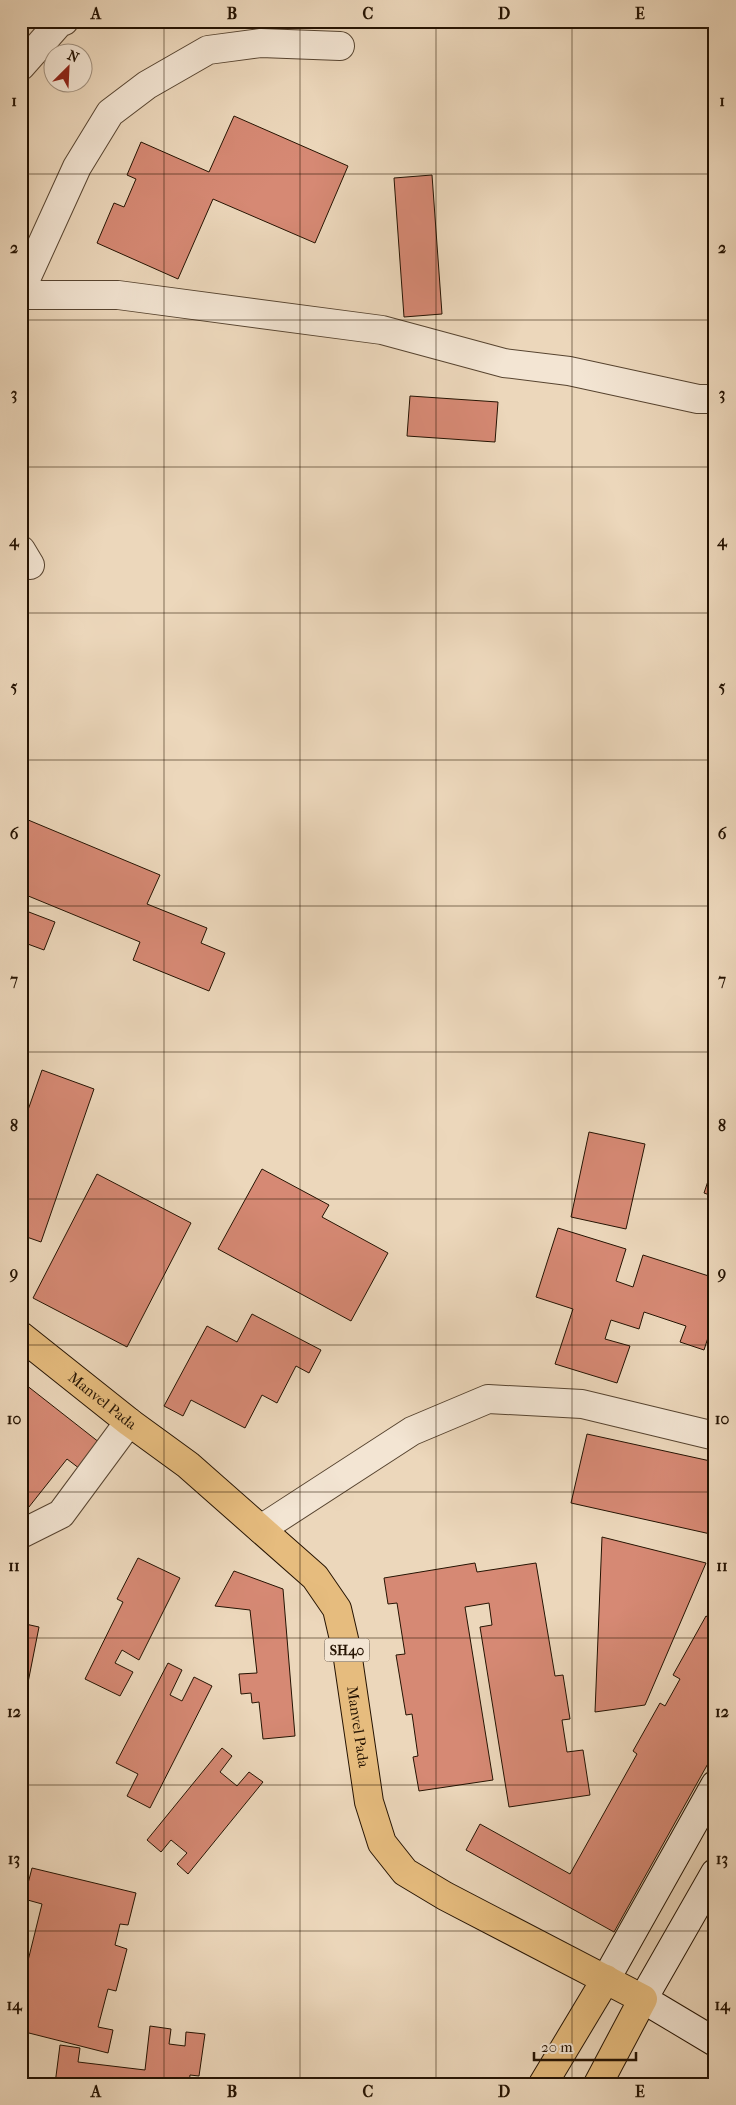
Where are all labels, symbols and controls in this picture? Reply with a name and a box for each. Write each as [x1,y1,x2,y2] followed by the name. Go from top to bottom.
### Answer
[90,4,102,23] text: A
[227,4,237,23] text: B
[363,4,374,23] text: C
[498,4,510,23] text: D
[635,4,645,23] text: E
[42,42,92,92] north arrow
[65,47,82,67] text: N
[11,91,17,110] text: 1
[719,91,725,110] text: 1
[10,238,18,257] text: 2
[718,238,726,257] text: 2
[11,384,17,404] text: 3
[719,384,725,404] text: 3
[8,531,20,551] text: 4
[716,531,728,551] text: 4
[11,677,18,696] text: 5
[719,677,726,696] text: 5
[10,824,19,843] text: 6
[718,824,727,843] text: 6
[9,970,18,989] text: 7
[717,970,726,989] text: 7
[10,1116,18,1135] text: 8
[718,1116,726,1135] text: 8
[9,1263,18,1283] text: 9
[717,1263,726,1283] text: 9
[65,1368,141,1434] street label: Manvel Pada
[7,1409,21,1428] text: 10
[715,1409,729,1428] text: 10
[8,1556,20,1575] text: 11
[716,1556,728,1575] text: 11
[324,1638,370,1662] road number: SH40
[343,1685,373,1770] street label: Manvel Pada
[7,1702,21,1721] text: 12
[715,1702,729,1721] text: 12
[8,1849,20,1869] text: 13
[716,1849,728,1869] text: 13
[6,1995,23,2015] text: 14
[714,1995,731,2015] text: 14
[534,2030,636,2062] scale bar
[541,2038,573,2056] text: 20 m
[90,2082,102,2101] text: A
[227,2082,237,2101] text: B
[363,2082,374,2101] text: C
[498,2082,510,2101] text: D
[635,2082,645,2101] text: E

